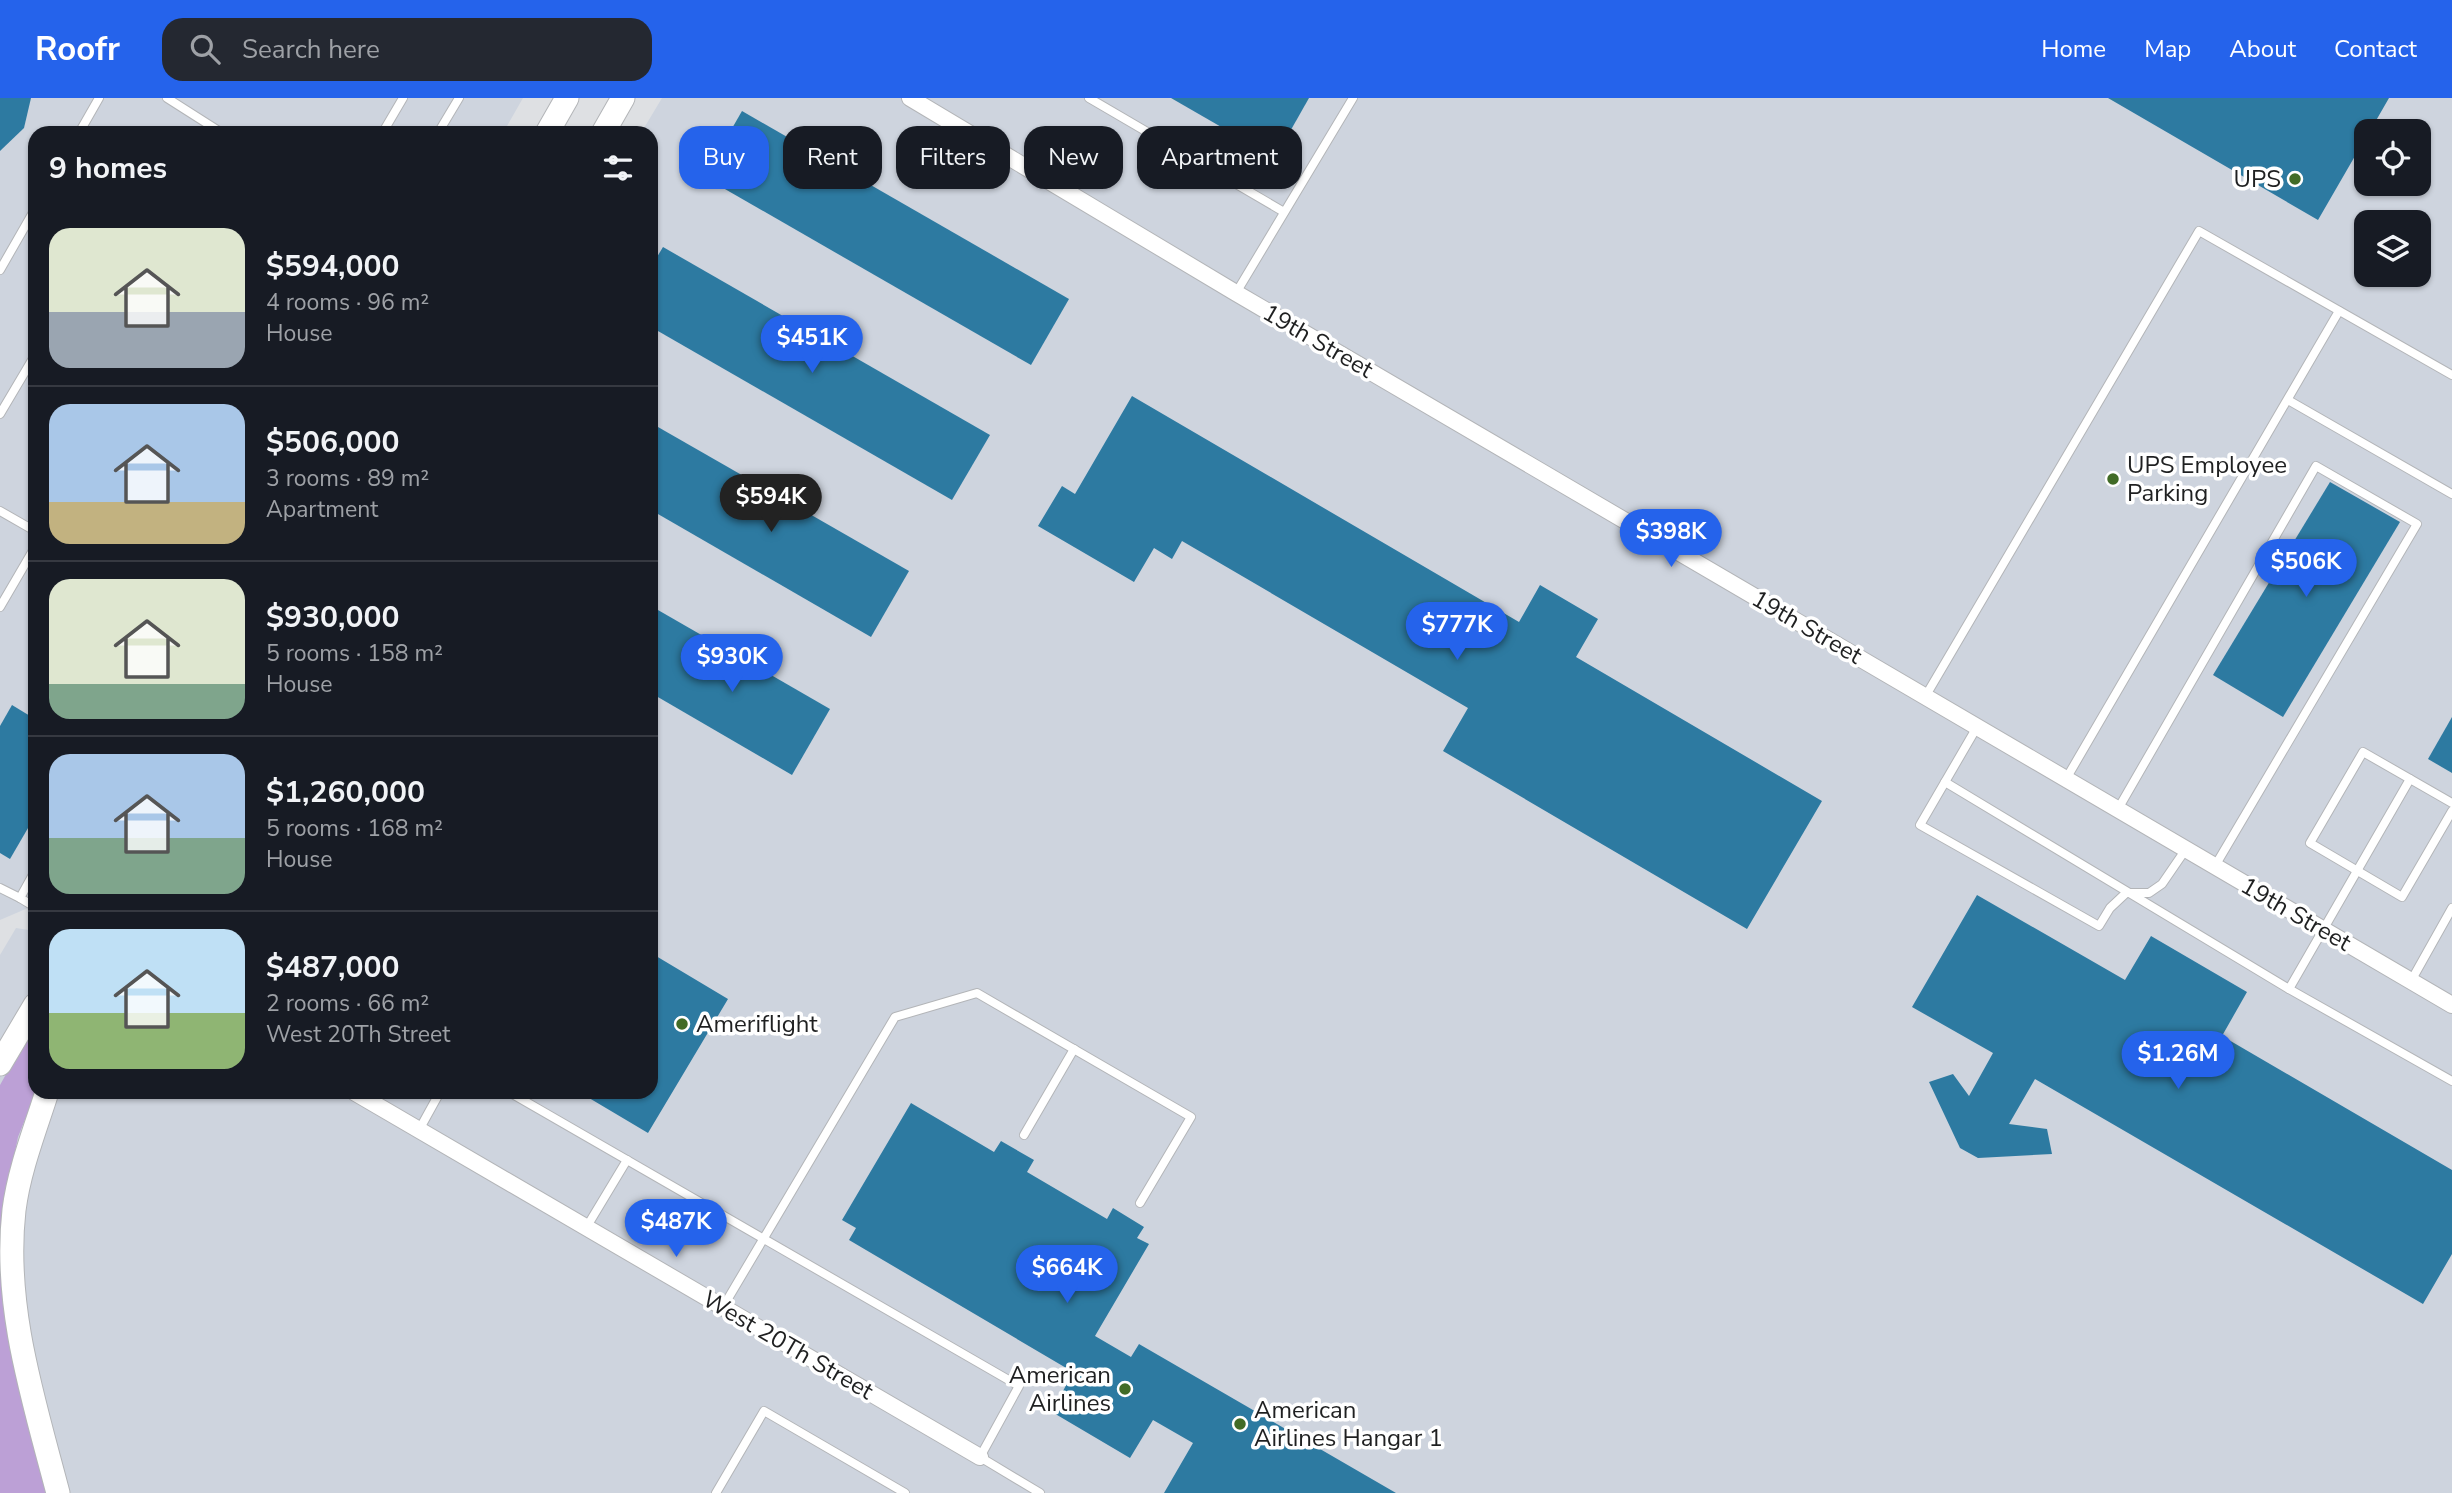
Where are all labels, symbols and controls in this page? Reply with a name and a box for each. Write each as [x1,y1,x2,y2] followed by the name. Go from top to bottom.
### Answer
[162,18,652,81] search box
[35,27,120,72] text: Roofr
[186,30,224,68] icon: search
[242,32,380,67] text: Search here
[2041,33,2106,65] text: Home
[2144,33,2191,65] text: Map
[2229,33,2296,65] text: About
[2334,33,2417,65] text: Contact
[2354,119,2431,287] map controls
[2354,119,2431,196] button: locate
[679,126,769,189] chip: Buy
[783,126,882,189] chip: Rent
[896,126,1010,189] chip: Filters
[1024,126,1123,189] chip: New
[1137,126,1302,189] chip: Apartment
[49,148,167,189] text: 9 homes
[599,149,637,187] icon: filters
[2234,163,2281,195] place label: UPS
[2287,171,2303,187] marker: UPS
[2354,210,2431,287] button: layers
[266,246,399,287] text: $594,000
[105,256,189,340] icon: home
[266,287,429,318] text: 4 rooms · 96 m²
[1257,297,1380,386] street label: 19th Street
[763,316,861,375] pin: $451K
[266,318,333,349] text: House
[777,322,847,353] text: $451K
[266,422,399,463] text: $506,000
[105,432,189,516] icon: home
[2127,449,2287,509] place label: UPS Employee Parking
[266,463,429,494] text: 3 rooms · 89 m²
[2105,471,2121,487] marker: UPS Employee Parking
[722,474,820,534] pin: $594K
[736,481,806,512] text: $594K
[266,494,378,525] text: Apartment
[1622,510,1720,569] pin: $398K
[1636,516,1706,547] text: $398K
[2257,540,2355,599] pin: $506K
[2271,546,2341,577] text: $506K
[1746,583,1869,672] street label: 19th Street
[266,597,399,638] text: $930,000
[1408,602,1506,662] pin: $777K
[105,607,189,691] icon: home
[1422,609,1492,640] text: $777K
[683,634,781,694] pin: $930K
[266,638,443,669] text: 5 rooms · 158 m²
[697,641,767,672] text: $930K
[266,669,333,700] text: House
[266,772,425,813] text: $1,260,000
[105,782,189,866] icon: home
[266,813,443,844] text: 5 rooms · 168 m²
[266,844,333,875] text: House
[2235,870,2358,959] street label: 19th Street
[266,947,399,988] text: $487,000
[105,957,189,1041] icon: home
[266,988,429,1019] text: 2 rooms · 66 m²
[696,1008,818,1040] place label: Ameriflight
[674,1016,690,1032] marker: Ameriflight
[266,1019,450,1050] text: West 20Th Street
[2121,1032,2235,1091] pin: $1.26M
[2138,1038,2218,1069] text: $1.26M
[627,1200,725,1259] pin: $487K
[641,1206,711,1237] text: $487K
[1018,1246,1116,1305] pin: $664K
[1032,1252,1102,1283] text: $664K
[697,1283,880,1407] street label: West 20Th Street
[1009,1359,1111,1419] place label: American Airlines
[1117,1381,1133,1397] marker: American Airlines
[1254,1394,1443,1454] place label: American Airlines Hangar 1
[1232,1416,1248,1432] marker: American Airlines Hangar 1

